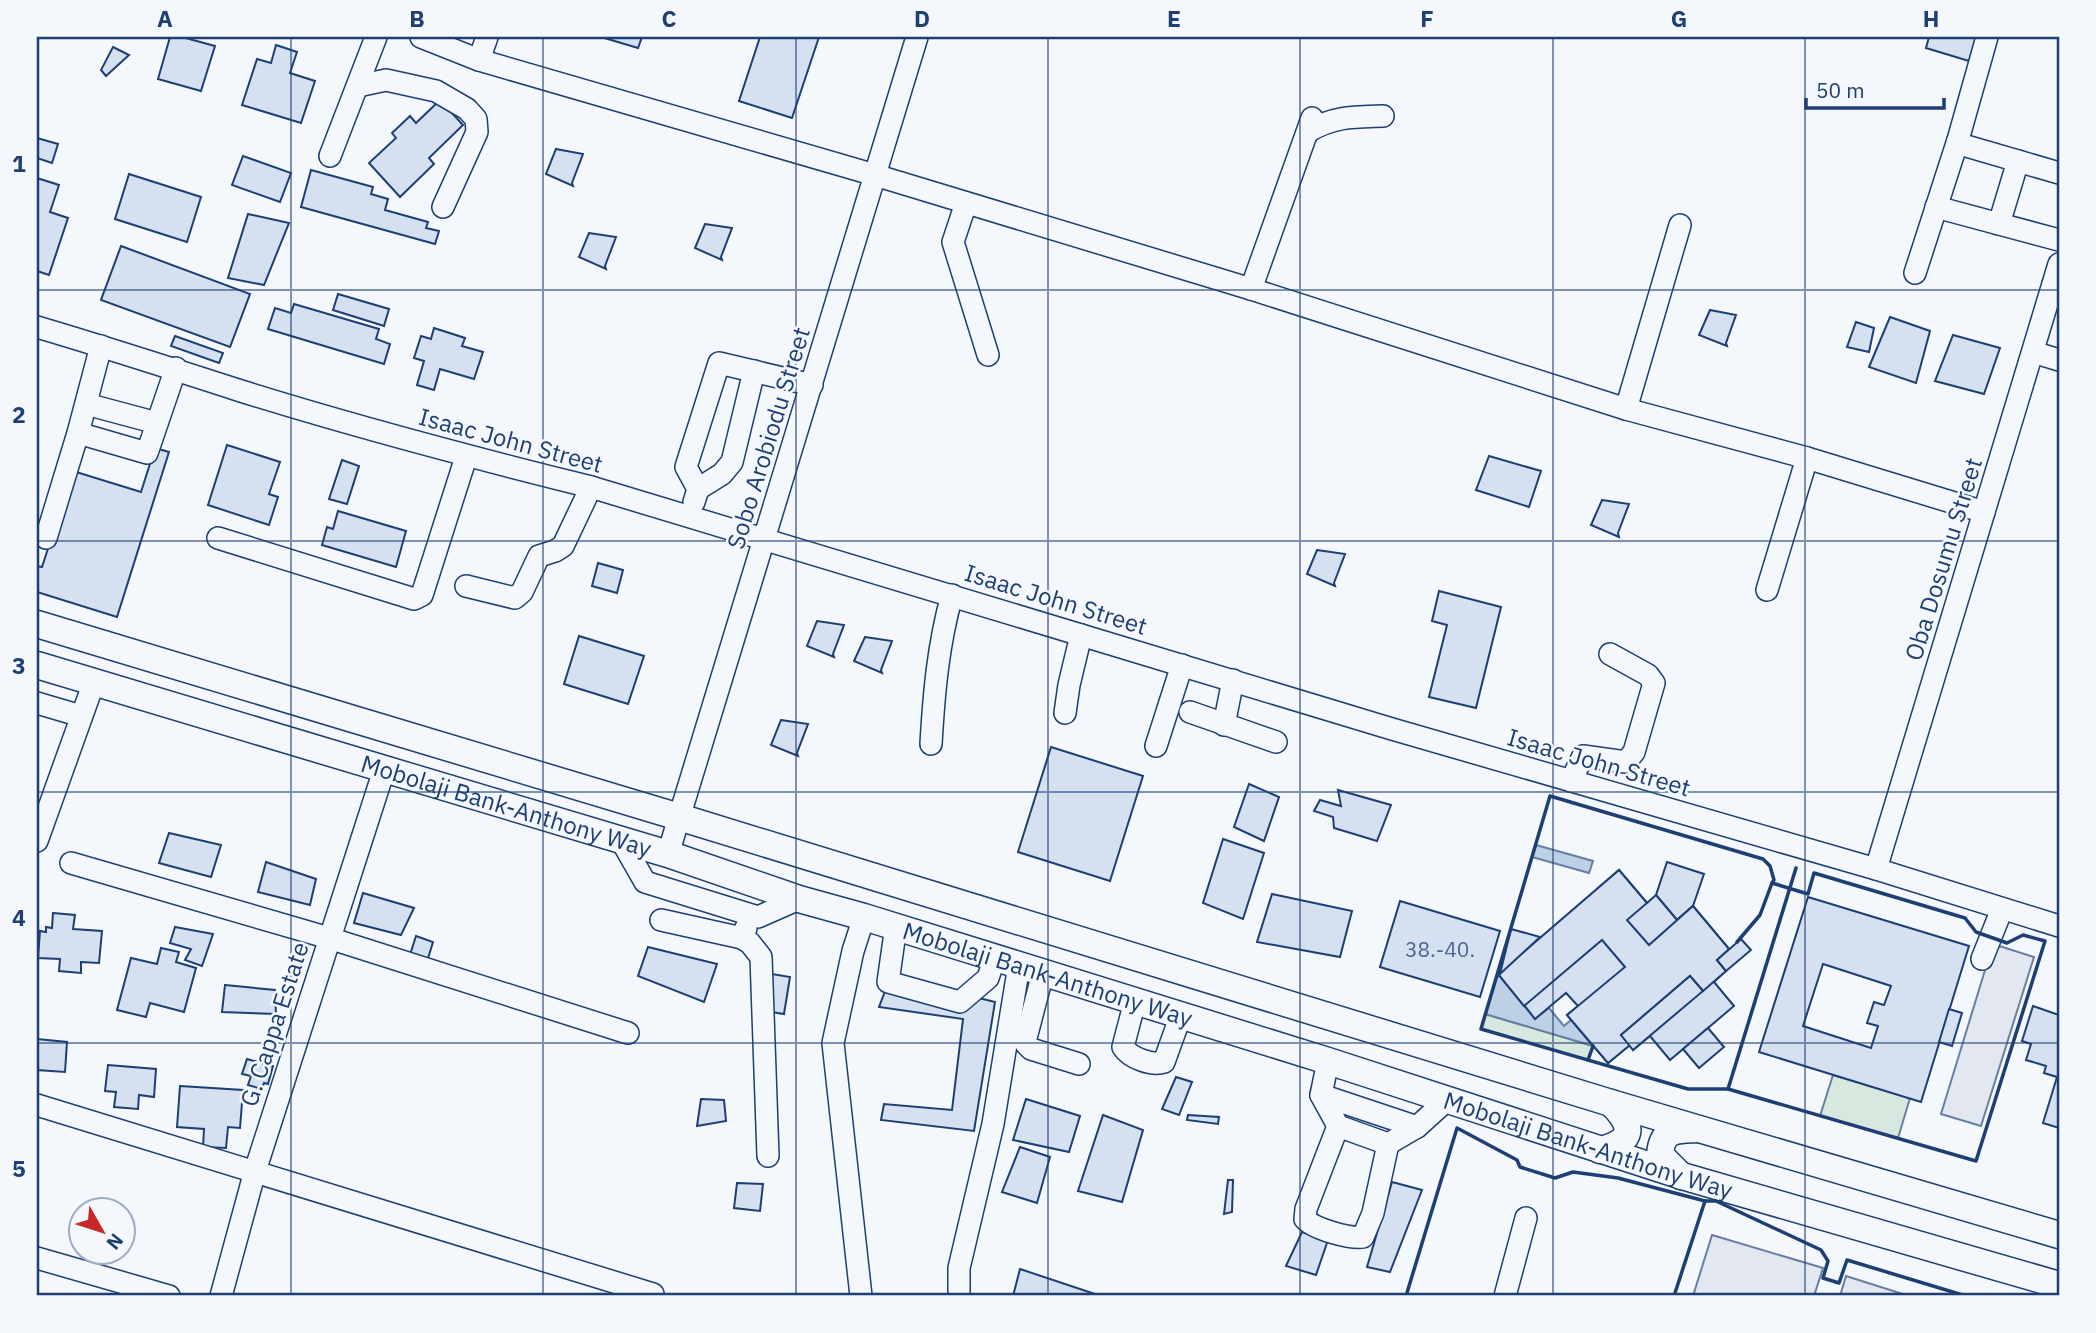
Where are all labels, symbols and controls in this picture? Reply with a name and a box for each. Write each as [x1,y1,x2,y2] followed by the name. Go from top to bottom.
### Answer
[157,3,173,33] text: A
[409,3,425,33] text: B
[662,3,677,33] text: C
[914,3,930,33] text: D
[1167,3,1181,33] text: E
[1420,3,1434,33] text: F
[1671,3,1687,33] text: G
[1923,3,1939,33] text: H
[1806,66,1944,110] scale bar
[1816,76,1865,104] text: 50 m
[12,148,26,178] text: 1
[719,323,817,553] street label: Sobo Arobiodu Street
[12,399,26,429] text: 2
[416,400,606,480] street label: Isaac John Street
[1897,454,1989,664] street label: Oba Dosumu Street
[961,556,1151,642] street label: Isaac John Street
[12,650,26,680] text: 3
[1504,721,1694,803] street label: Isaac John Street
[357,747,656,864] street label: Mobolaji Bank-Anthony Way
[12,902,26,932] text: 4
[899,914,1197,1034] street label: Mobolaji Bank-Anthony Way
[1405,935,1475,963] house number: 38.-40.
[232,938,316,1110] street label: G. Cappa Estate
[1440,1084,1737,1206] street label: Mobolaji Bank-Anthony Way
[12,1153,26,1183] text: 5
[66,1196,136,1266] north arrow
[102,1229,129,1255] text: N

